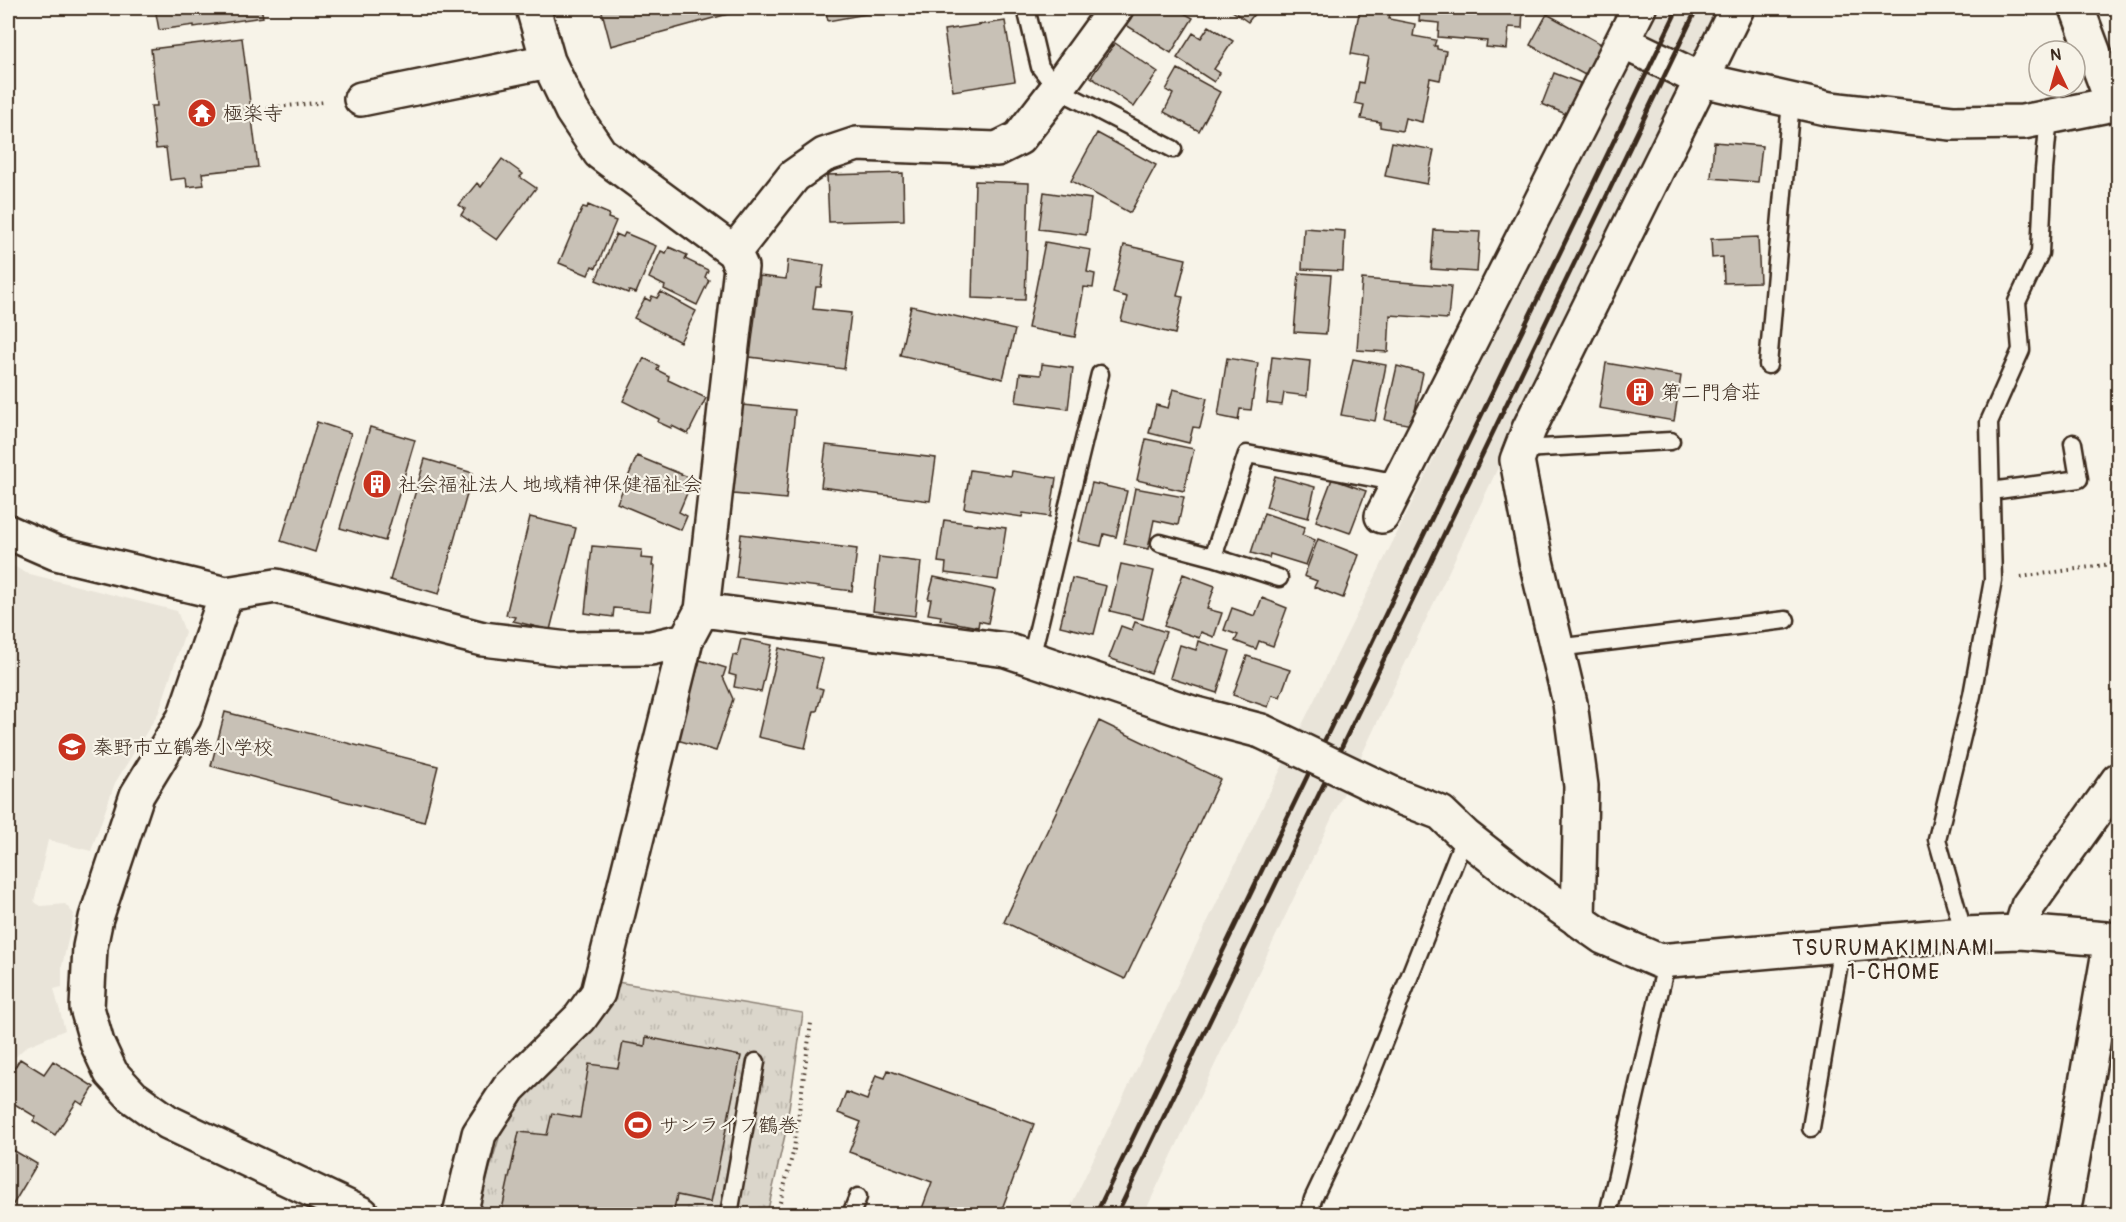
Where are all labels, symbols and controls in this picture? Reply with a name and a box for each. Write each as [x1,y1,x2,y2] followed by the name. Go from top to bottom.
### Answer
[2027,39,2087,99] north arrow
[2050,45,2062,65] text: N
[186,97,218,129] temple icon: 極楽寺
[223,101,283,126] place label: 極楽寺
[1624,376,1656,408] building icon: 第二門倉荘
[1661,380,1761,405] place label: 第二門倉荘
[361,468,393,500] building icon: 社会福祉法人 地域精神保健福祉会
[398,472,702,497] place label: 社会福祉法人 地域精神保健福祉会
[56,731,88,763] school or university icon: 秦野市立鶴巻小学校
[93,735,273,760] place label: 秦野市立鶴巻小学校
[1792,935,1996,986] district label: TSURUMAKIMINAMI 1-CHOME
[622,1109,654,1141] sports icon: サンライフ鶴巻
[659,1113,798,1138] place label: サンライフ鶴巻

